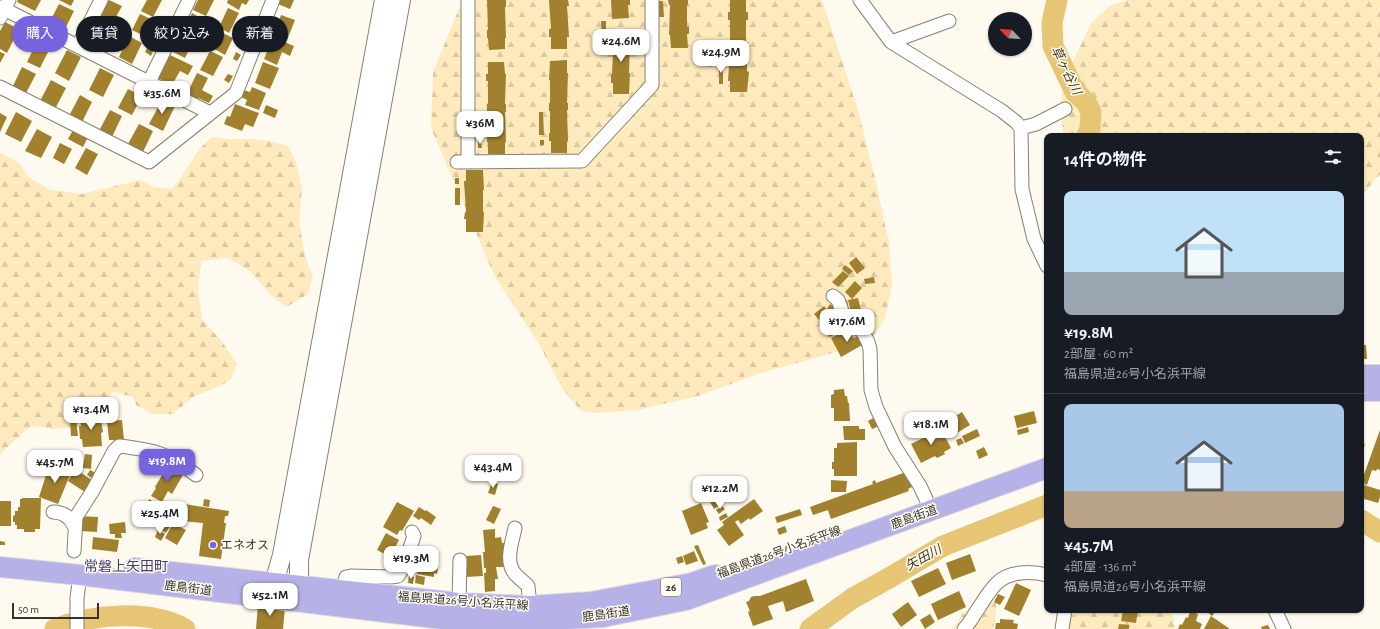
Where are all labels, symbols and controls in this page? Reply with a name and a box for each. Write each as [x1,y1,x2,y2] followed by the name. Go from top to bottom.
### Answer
[988,12,1032,56] north arrow
[988,12,1032,56] map controls
[12,16,68,52] chip: 購入
[76,16,132,52] chip: 賃貸
[140,16,224,52] chip: 絞り込み
[232,16,288,52] chip: 新着
[588,29,654,63] pin: ¥24.6M
[601,35,641,48] text: ¥24.6M
[688,40,754,74] pin: ¥24.9M
[1048,44,1085,99] water label: 草ヶ谷川
[701,46,741,59] text: ¥24.9M
[129,81,195,115] pin: ¥35.6M
[143,87,181,100] text: ¥35.6M
[456,111,504,145] pin: ¥36M
[465,117,495,130] text: ¥36M
[1322,146,1344,168] icon: filters
[1064,151,1147,168] text: 14件の物件
[1168,217,1240,289] icon: home
[814,309,880,343] pin: ¥17.6M
[829,315,865,328] text: ¥17.6M
[1064,324,1113,341] text: ¥19.8M
[1064,348,1133,361] text: 2部屋 · 60 m²
[1064,368,1206,381] text: 福島県道26号小名浜平線
[58,397,124,431] pin: ¥13.4M
[73,403,110,416] text: ¥13.4M
[898,412,964,446] pin: ¥18.1M
[913,418,949,431] text: ¥18.1M
[1168,430,1240,502] icon: home
[134,449,200,483] pin: ¥19.8M
[22,450,88,484] pin: ¥45.7M
[148,455,186,468] text: ¥19.8M
[460,455,526,489] pin: ¥43.4M
[36,456,74,469] text: ¥45.7M
[474,461,512,474] text: ¥43.4M
[687,476,753,510] pin: ¥12.2M
[701,482,739,495] text: ¥12.2M
[127,501,193,535] pin: ¥25.4M
[889,502,939,531] street label: 鹿島街道
[141,507,179,520] text: ¥25.4M
[715,523,843,580] street label: 福島県道26号小名浜平線
[1064,537,1114,554] text: ¥45.7M
[221,539,269,551] place label: エネオス
[208,540,218,550] marker: エネオス
[903,541,946,573] water label: 矢田川
[378,546,444,580] pin: ¥19.3M
[393,552,429,565] text: ¥19.3M
[84,559,168,574] district label: 常磐上矢田町
[1064,561,1137,574] text: 4部屋 · 136 m²
[163,578,213,597] street label: 鹿島街道
[661,578,681,596] road number: 26
[1064,581,1206,594] text: 福島県道26号小名浜平線
[237,583,303,617] pin: ¥52.1M
[252,589,288,602] text: ¥52.1M
[397,589,529,612] street label: 福島県道26号小名浜平線
[12,601,99,620] scale bar
[18,604,39,615] text: 50 m
[581,604,631,623] street label: 鹿島街道

